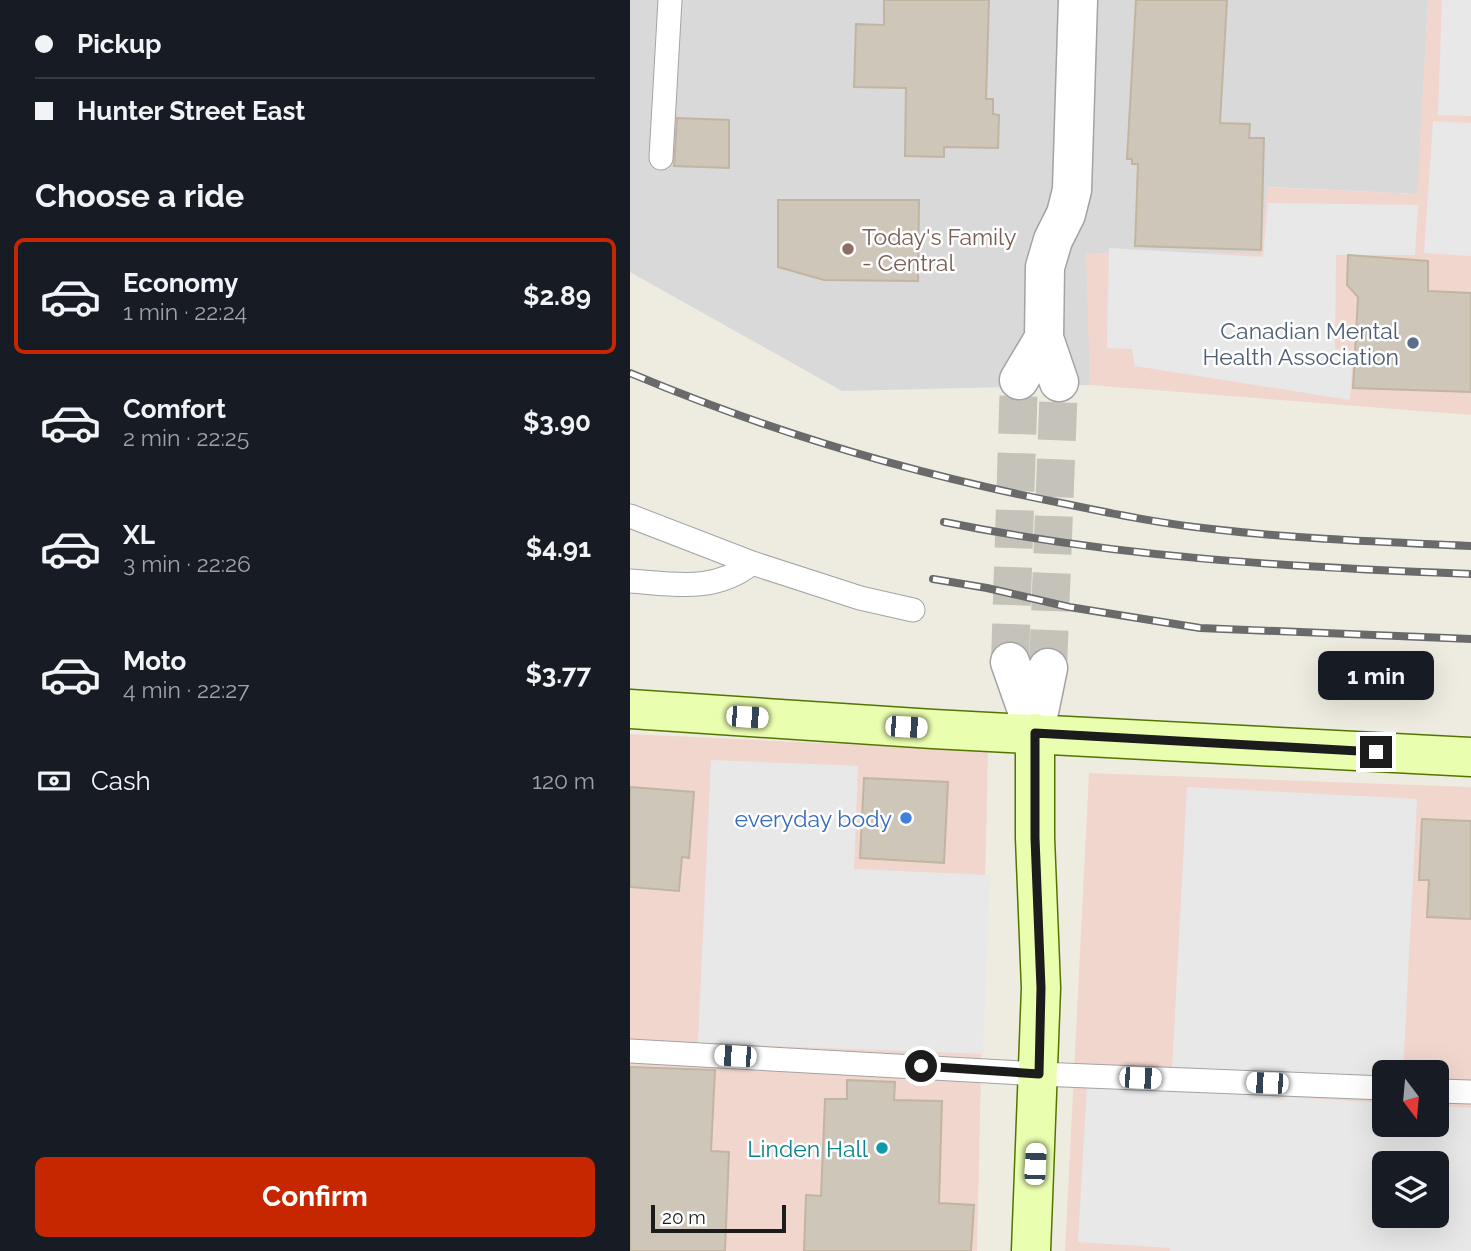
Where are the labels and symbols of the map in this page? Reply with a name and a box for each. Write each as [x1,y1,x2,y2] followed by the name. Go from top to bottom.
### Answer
[862,223,1016,276] place label: Today's Family - Central
[840,241,856,257] marker: Today's Family - Central
[1202,317,1400,370] place label: Canadian Mental Health Association
[1405,335,1421,351] marker: Canadian Mental Health Association
[1318,650,1434,700] callout: 1 min
[726,705,769,729] car
[885,715,928,739] car
[1360,736,1392,768] route end
[735,805,892,832] place label: everyday body
[898,810,914,826] marker: everyday body
[714,1044,757,1068] car
[905,1050,937,1082] route start
[1372,1060,1449,1138] north arrow
[1119,1067,1162,1089] car
[1246,1072,1289,1094] car
[747,1135,869,1162] place label: Linden Hall
[874,1140,890,1156] marker: Linden Hall
[1024,1142,1047,1186] car
[651,1202,786,1234] scale bar

